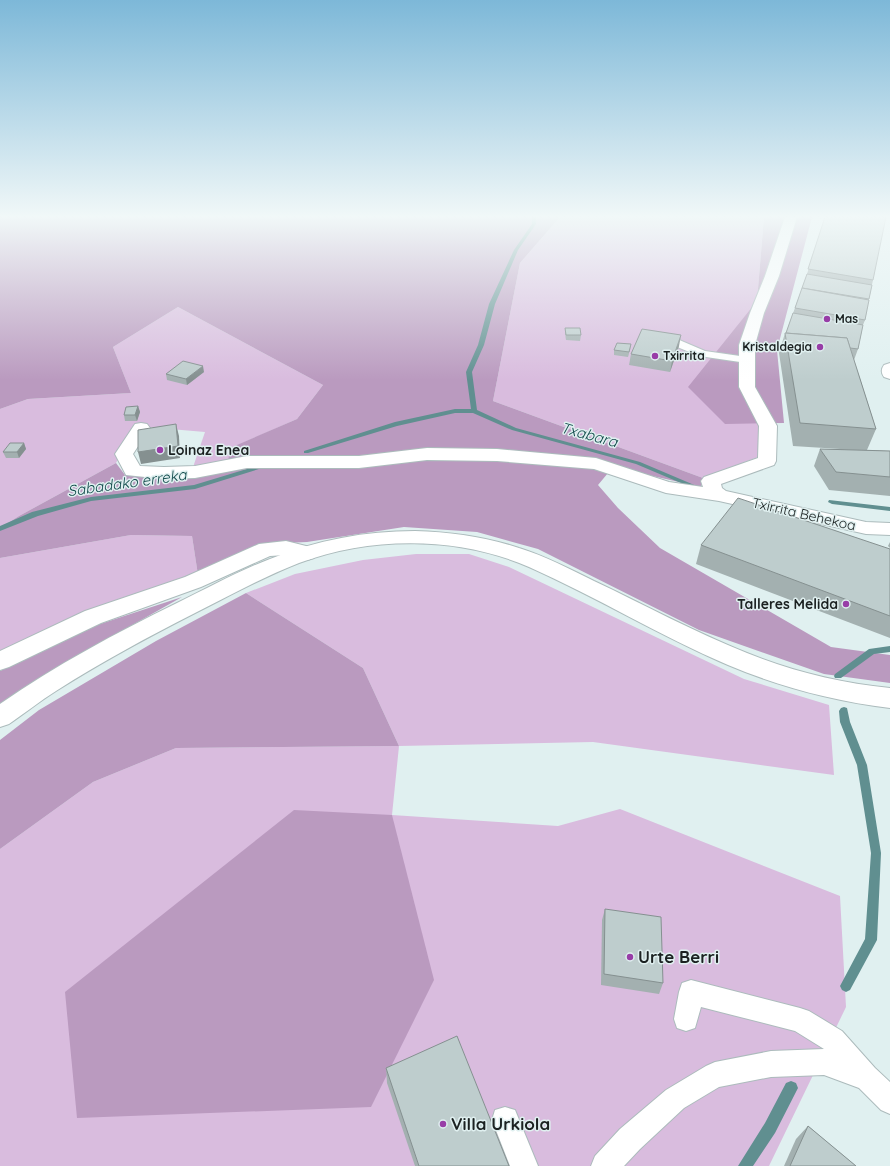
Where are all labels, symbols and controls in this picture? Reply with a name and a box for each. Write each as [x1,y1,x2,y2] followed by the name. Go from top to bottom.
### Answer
[835,311,858,326] place label: Mas
[822,314,832,324] marker: Mas
[742,339,812,354] place label: Kristaldegia
[815,342,825,352] marker: Kristaldegia
[663,348,705,363] place label: Txirrita
[650,351,660,361] marker: Txirrita
[559,418,620,451] water label: Txabara
[168,441,249,459] place label: Loinaz Enea
[155,445,165,455] marker: Loinaz Enea
[66,465,189,500] water label: Sabadako erreka
[750,493,858,535] street label: Txirrita Behekoa
[737,595,838,613] place label: Talleres Melida
[841,599,851,609] marker: Talleres Melida
[638,946,719,967] place label: Urte Berri
[625,952,635,962] marker: Urte Berri
[451,1113,550,1134] place label: Villa Urkiola
[438,1119,448,1129] marker: Villa Urkiola

